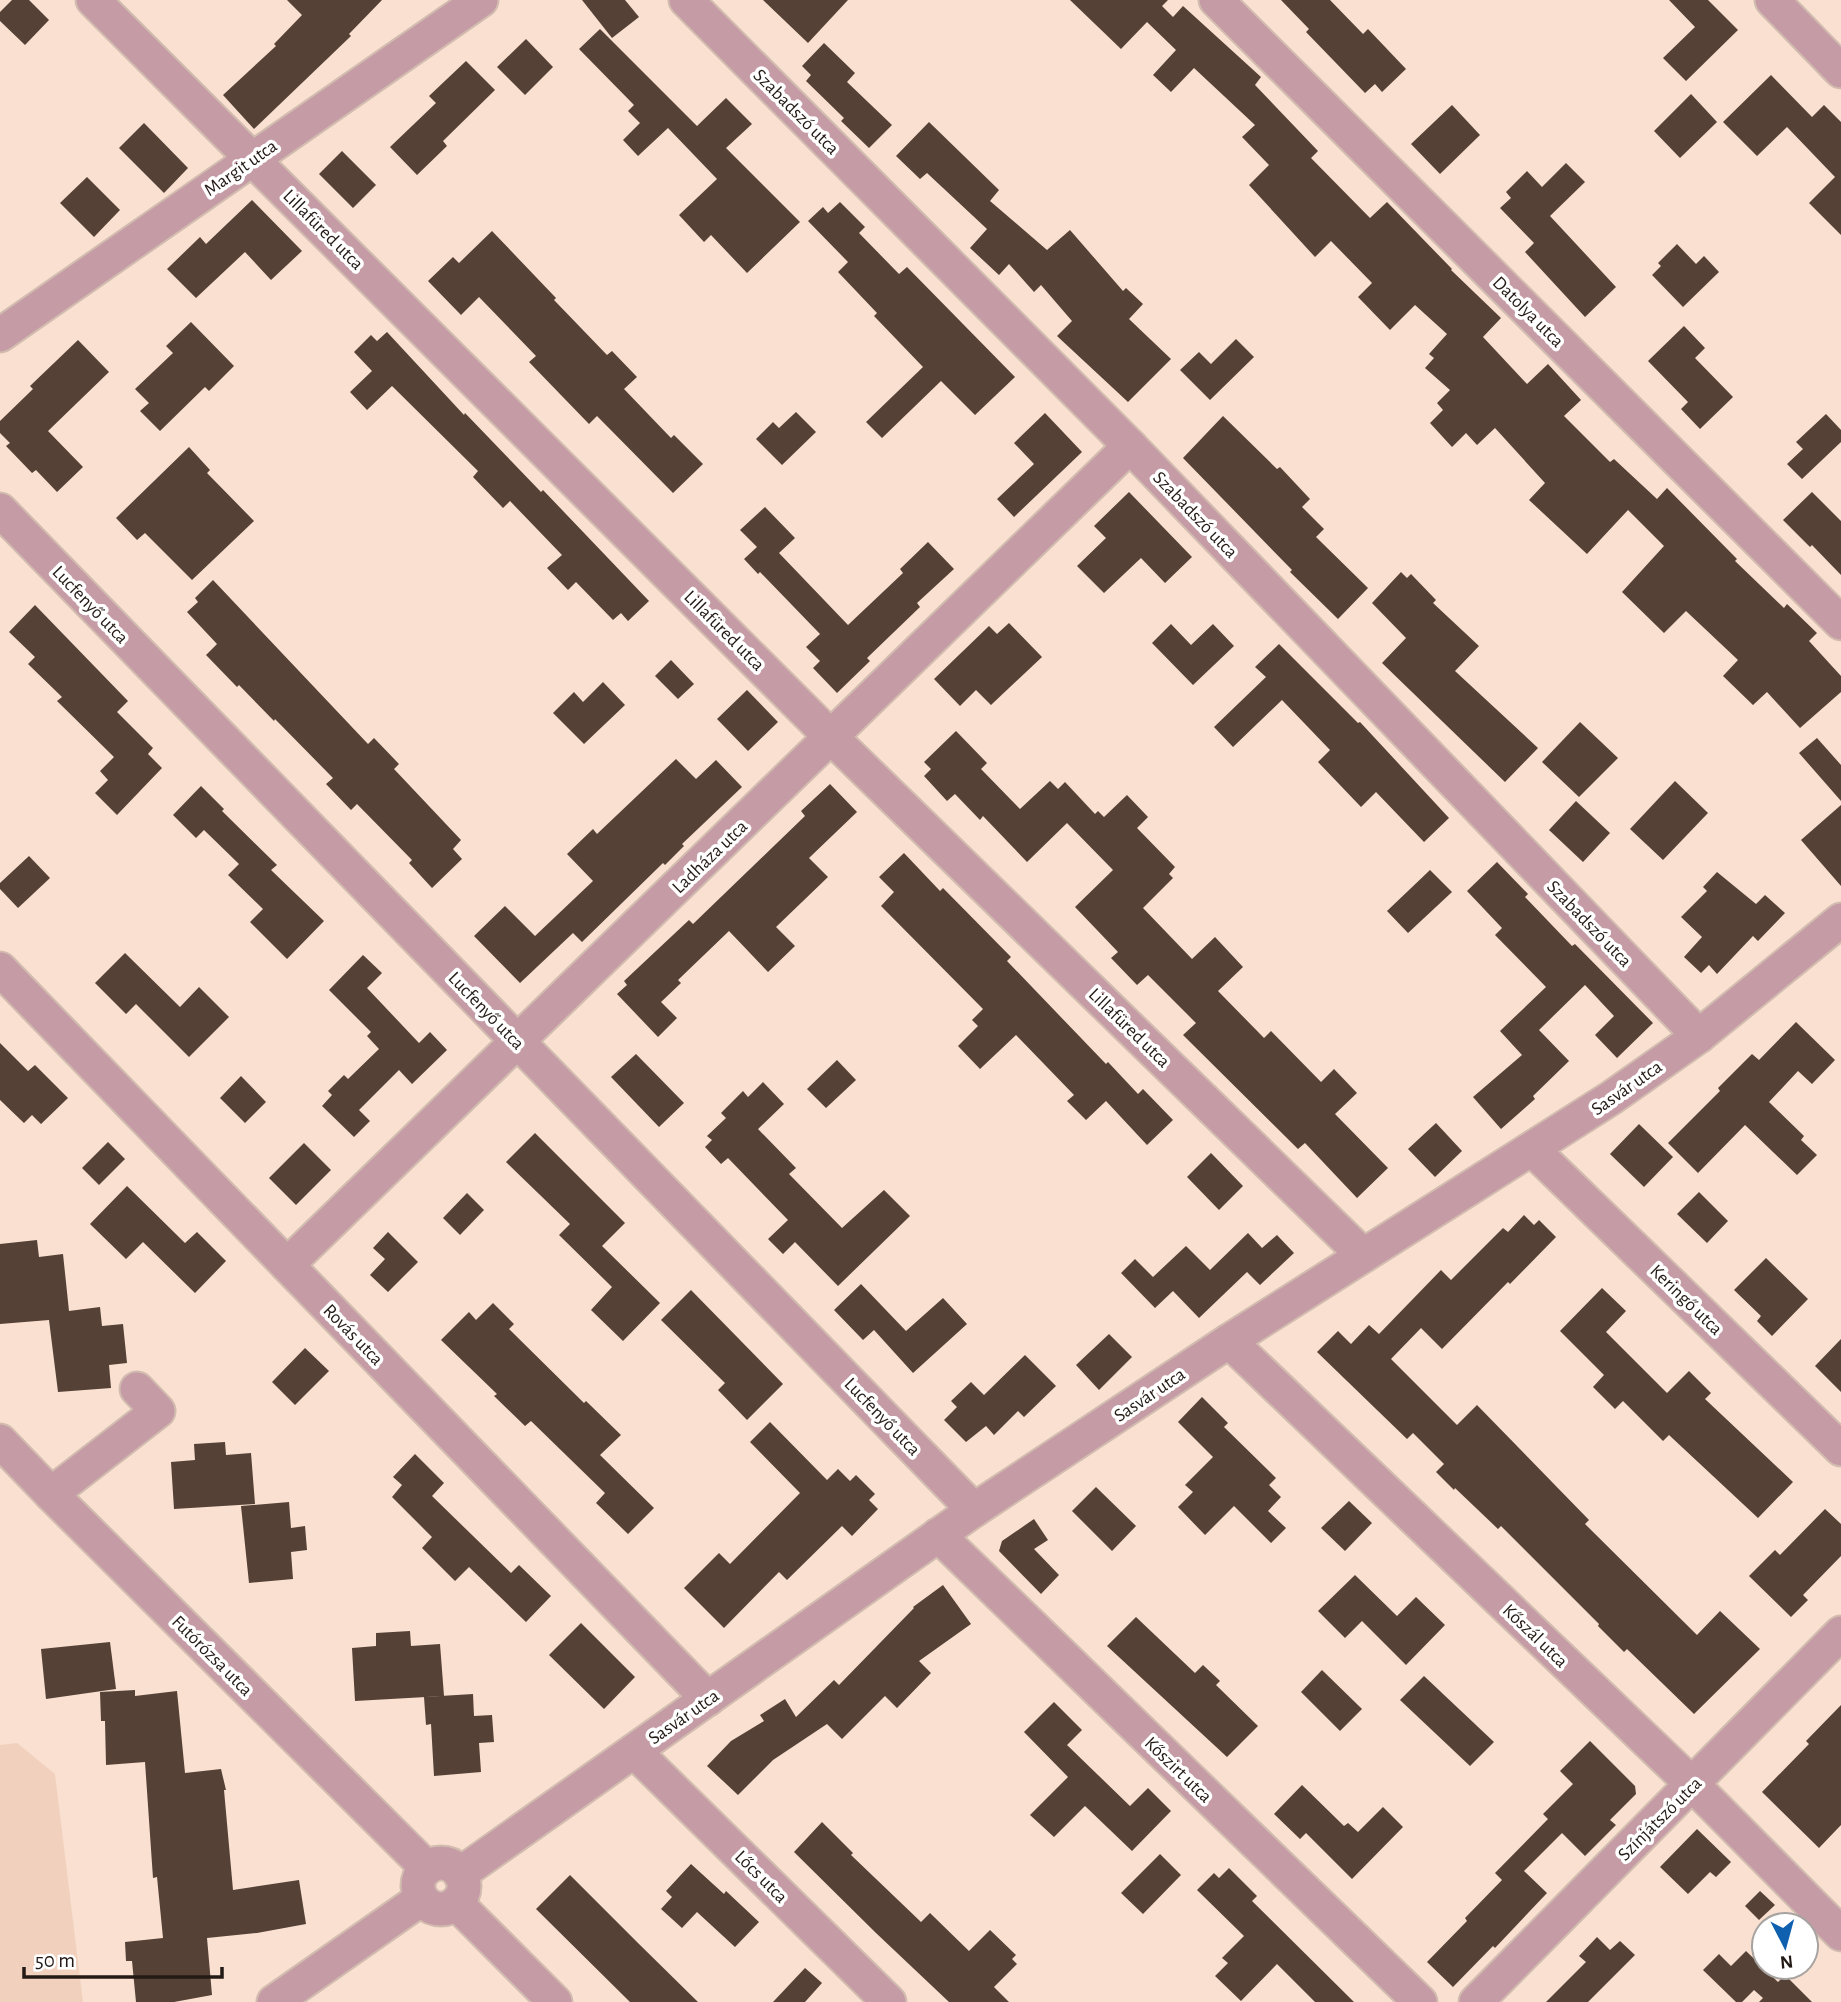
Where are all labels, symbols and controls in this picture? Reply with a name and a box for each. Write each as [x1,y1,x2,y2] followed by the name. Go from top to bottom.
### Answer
[749,66,843,159] street label: Szabadszó utca
[201,136,281,200] street label: Margit utca
[279,186,367,274] street label: Lillafüred utca
[1489,273,1567,351] street label: Datolya utca
[1149,468,1241,562] street label: Szabadszó utca
[48,562,132,648] street label: Lucfenyő utca
[680,587,768,675] street label: Lillafüred utca
[669,817,751,897] street label: Ladháza utca
[1543,877,1635,971] street label: Szabadszó utca
[444,968,528,1054] street label: Lucfenyő utca
[1085,985,1173,1072] street label: Lillafüred utca
[1588,1057,1666,1119] street label: Sasvár utca
[1646,1261,1726,1339] street label: Keringő utca
[319,1301,387,1369] street label: Rovás utca
[1111,1364,1189,1426] street label: Sasvár utca
[840,1374,924,1460] street label: Lucfenyő utca
[1499,1601,1571,1672] street label: Kőszál utca
[168,1612,256,1700] street label: Futórózsa utca
[645,1686,723,1748] street label: Sasvár utca
[1141,1734,1215,1807] street label: Kőszirt utca
[1615,1773,1706,1865] street label: Színjátszó utca
[731,1847,791,1907] street label: Lőcs utca
[1750,1911,1820,1981] north arrow
[24,1936,222,1980] scale bar
[35,1950,75,1971] text: 50 m
[1779,1951,1794,1972] text: N

